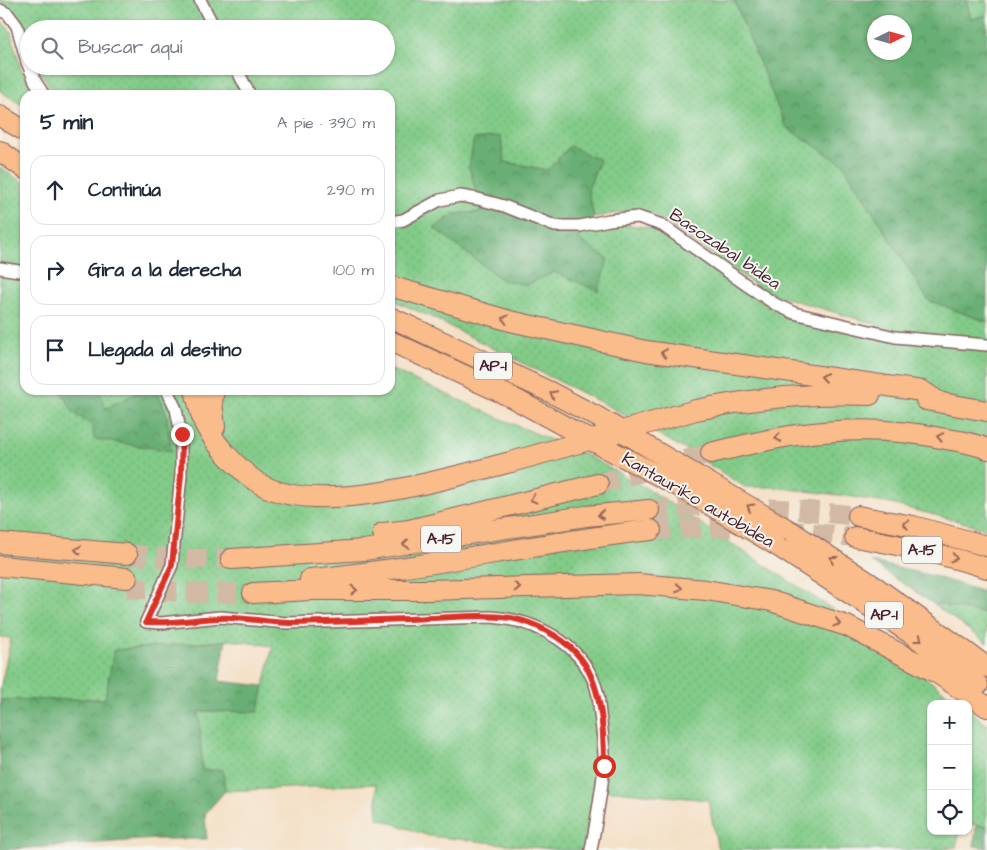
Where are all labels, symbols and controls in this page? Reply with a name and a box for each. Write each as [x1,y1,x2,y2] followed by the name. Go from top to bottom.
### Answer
[867,15,912,60] north arrow
[20,20,395,75] search box
[38,34,66,62] icon: search
[78,34,182,61] text: Buscar aquí
[40,108,93,137] text: 5 min
[277,112,375,134] text: A pie · 390 m
[41,176,69,204] icon: ahead
[88,177,161,204] text: Continúa
[327,179,374,201] text: 290 m
[664,202,786,296] street label: Basozabal bidea
[41,256,69,284] icon: right
[88,257,241,284] text: Gira a la derecha
[333,259,374,281] text: 100 m
[501,315,509,325] one-way arrow
[41,336,69,364] icon: arrive
[88,337,241,364] text: Llegada al destino
[659,349,668,359] one-way arrow
[474,352,512,380] road number: AP-1
[820,372,828,383] one-way arrow
[549,390,558,400] one-way arrow
[171,423,194,446] route end
[774,432,782,442] one-way arrow
[935,433,944,443] one-way arrow
[617,446,779,554] street label: Kantauriko autobidea
[529,493,538,504] one-way arrow
[746,503,755,513] one-way arrow
[597,509,605,520] one-way arrow
[902,520,911,530] one-way arrow
[421,526,461,552] road number: A-15
[902,536,942,564] road number: A-15
[401,538,409,549] one-way arrow
[74,545,82,556] one-way arrow
[949,552,958,563] one-way arrow
[829,555,838,565] one-way arrow
[514,582,521,592] one-way arrow
[675,582,683,593] one-way arrow
[351,585,359,595] one-way arrow
[865,602,903,628] road number: AP-1
[832,617,841,627] one-way arrow
[913,634,922,642] one-way arrow
[927,700,972,835] map controls
[927,700,972,745] button: +
[927,745,972,790] button: −
[593,755,616,778] route start
[927,790,972,835] button: locate

